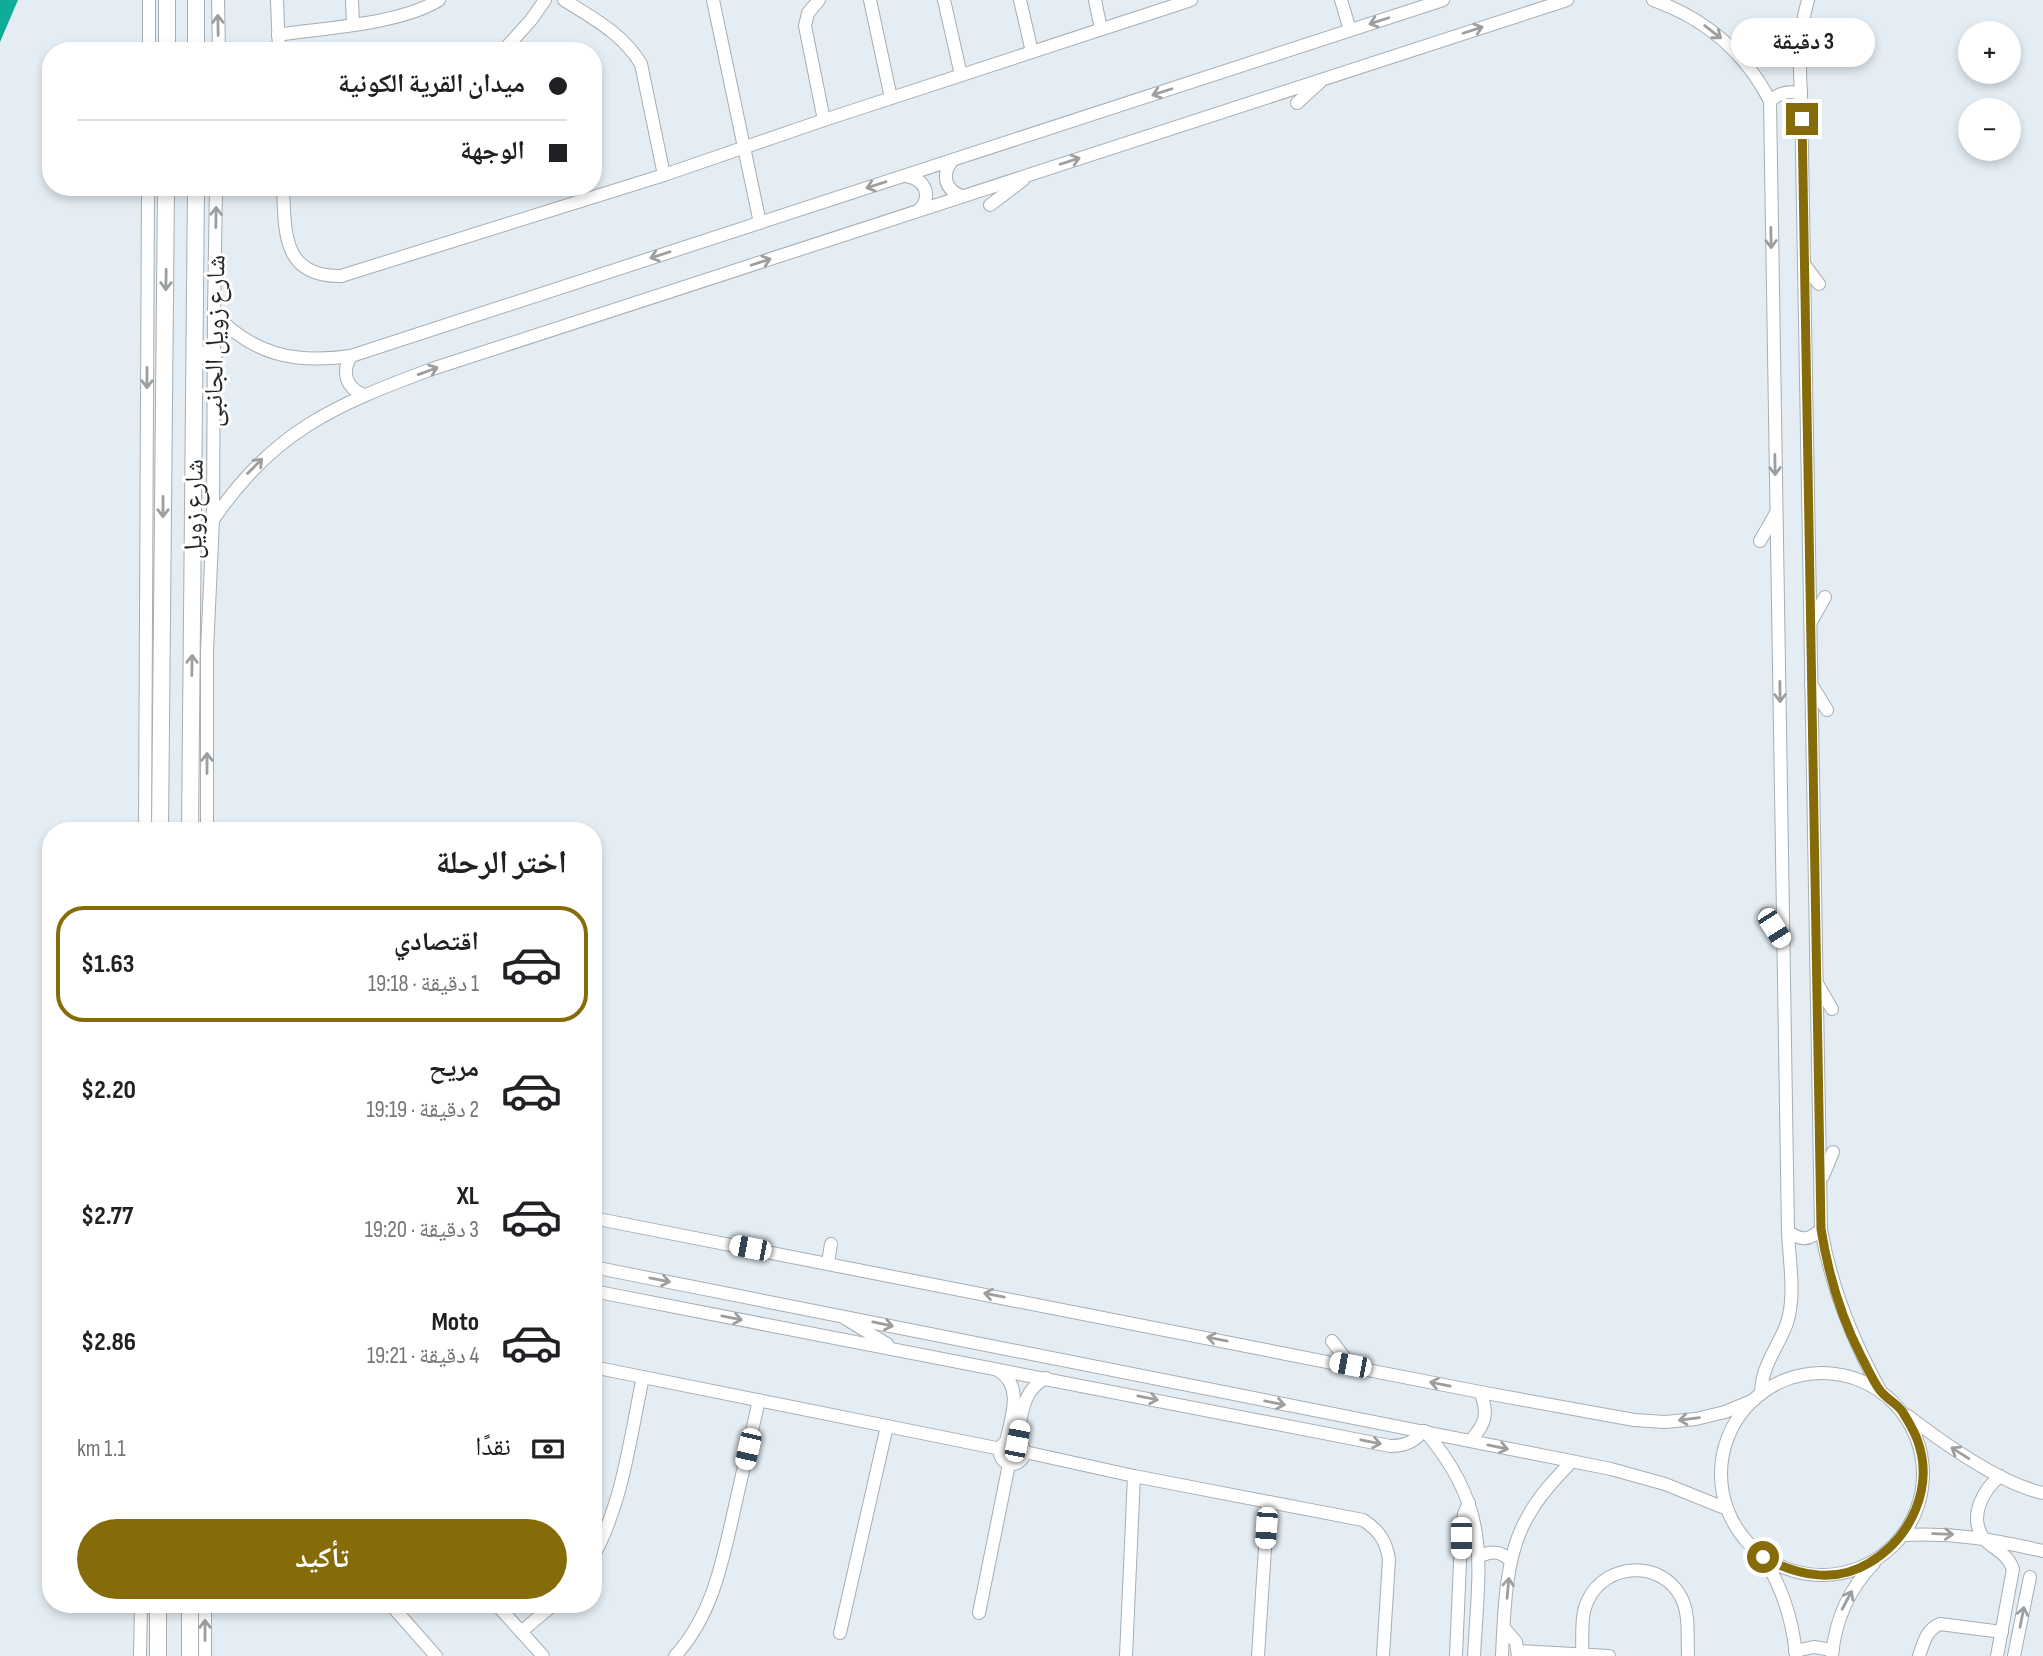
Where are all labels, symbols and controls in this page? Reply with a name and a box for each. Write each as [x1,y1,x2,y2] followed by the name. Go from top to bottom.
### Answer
[212,14,225,37] one-way arrow
[1368,16,1390,28] one-way arrow
[1730,18,1874,66] callout: 3 دقيقة
[1958,21,2021,161] map controls
[1958,21,2021,84] button: +
[1462,23,1484,36] one-way arrow
[1703,24,1721,39] one-way arrow
[1772,28,1834,56] text: 3 دقيقة
[338,69,525,100] text: ميدان القرية الكونية
[1152,87,1174,99] one-way arrow
[1958,98,2021,161] button: −
[1786,103,1818,135] route end
[460,136,525,167] text: الوجهة
[1059,154,1081,166] one-way arrow
[866,180,888,192] one-way arrow
[209,206,222,229] one-way arrow
[1764,226,1778,249] one-way arrow
[649,250,671,263] one-way arrow
[198,255,233,427] street label: شارع زويل الجانبى
[750,255,772,268] one-way arrow
[159,268,172,291] one-way arrow
[417,364,439,376] one-way arrow
[140,366,154,389] one-way arrow
[1768,453,1782,476] one-way arrow
[246,458,263,475] one-way arrow
[178,459,211,559] street label: شارع زويل
[156,496,170,519] one-way arrow
[185,654,199,677] one-way arrow
[1773,681,1786,704] one-way arrow
[200,752,214,775] one-way arrow
[436,844,567,883] text: اختر الرحلة
[1754,905,1795,951] car
[394,927,479,958] text: اقتصادي
[500,933,563,996] icon: car
[81,949,134,980] text: $1.63
[368,970,479,998] text: 1 دقيقة · 19:18
[429,1053,479,1084] text: مريح
[500,1059,563,1122] icon: car
[81,1075,136,1106] text: $2.20
[366,1096,479,1124] text: 2 دقيقة · 19:19
[457,1181,479,1212] text: XL
[500,1185,563,1248] icon: car
[81,1201,133,1232] text: $2.77
[365,1216,479,1244] text: 3 دقيقة · 19:20
[728,1234,773,1262] car
[648,1274,671,1287] one-way arrow
[983,1288,1006,1302] one-way arrow
[431,1307,479,1338] text: Moto
[500,1311,563,1374] icon: car
[720,1311,743,1325] one-way arrow
[871,1317,894,1331] one-way arrow
[81,1327,136,1358] text: $2.86
[1206,1332,1229,1345] one-way arrow
[367,1342,479,1370] text: 4 دقيقة · 19:21
[1328,1351,1373,1379] car
[1429,1376,1452,1390] one-way arrow
[1136,1392,1159,1406] one-way arrow
[1263,1396,1286,1410] one-way arrow
[1678,1413,1700,1426] one-way arrow
[1003,1418,1032,1464] car
[734,1426,763,1472] car
[529,1430,567,1468] icon: cash
[475,1432,511,1463] text: نقدًا
[77,1435,126,1463] text: 1.1 km
[1359,1436,1382,1449] one-way arrow
[1486,1440,1509,1454] one-way arrow
[1951,1445,1971,1459] one-way arrow
[1255,1506,1278,1550] car
[1451,1517,1472,1559] car
[77,1519,567,1599] button: تأكيد
[1931,1527,1954,1540] one-way arrow
[1747,1541,1779,1573] route start
[1502,1577,1515,1600] one-way arrow
[1841,1590,1855,1611] one-way arrow
[2016,1606,2029,1629] one-way arrow
[198,1619,212,1642] one-way arrow

